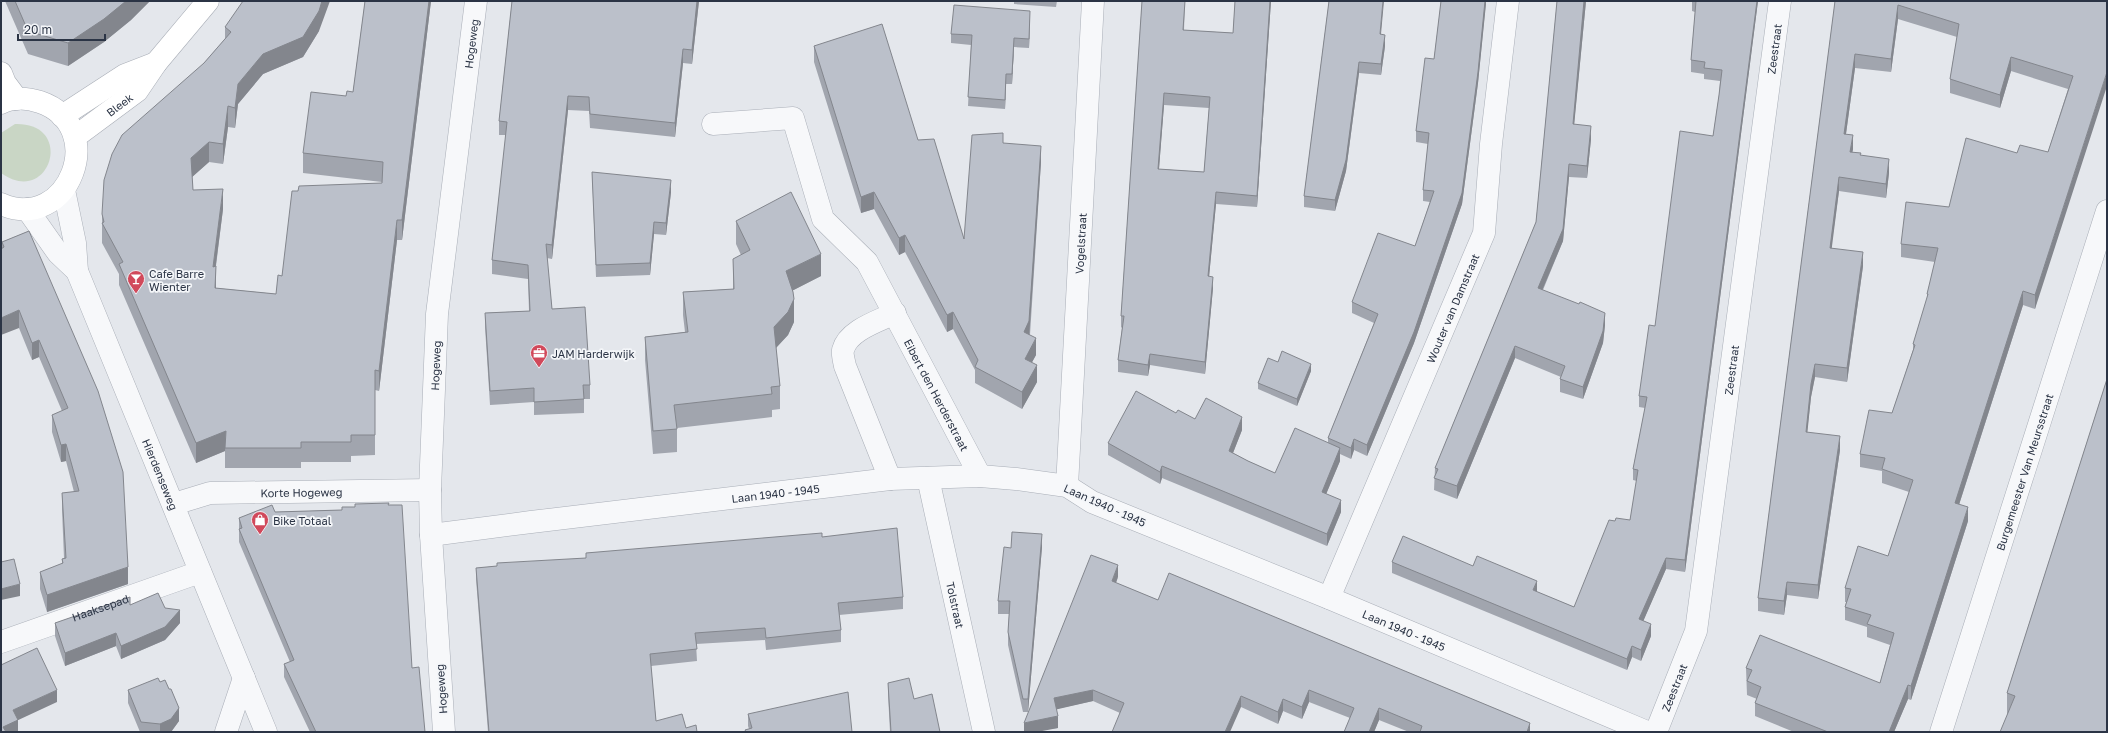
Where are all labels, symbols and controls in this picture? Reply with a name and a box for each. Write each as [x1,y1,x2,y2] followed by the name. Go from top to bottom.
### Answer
[18,16,105,42] scale bar
[461,18,480,69] street label: Hogeweg
[24,22,52,37] text: 20 m
[1764,23,1783,75] street label: Zeestraat
[103,90,135,118] street label: Bleek
[1072,212,1088,274] street label: Vogelstraat
[1423,251,1481,365] street label: Wouter van Damstraat
[149,267,204,293] place label: Cafe Barre Wienter
[126,269,146,294] bar icon: Cafe Barre Wienter
[902,336,972,453] street label: Eibert den Herderstraat
[427,340,442,391] street label: Hogeweg
[529,343,549,368] office icon: JAM Harderwijk
[1721,344,1741,396] street label: Zeestraat
[552,347,635,360] place label: JAM Harderwijk
[1993,392,2055,552] street label: Burgemeester Van Meursstraat
[140,437,181,512] street label: Hierdenseweg
[731,481,820,504] street label: Laan 1940 - 1945
[1062,481,1148,529] street label: Laan 1940 - 1945
[260,485,342,499] street label: Korte Hogeweg
[250,510,270,535] shop icon: Bike Totaal
[273,514,332,527] place label: Bike Totaal
[945,581,967,629] street label: Tolstraat
[70,591,130,623] street label: Haaksepad
[1361,606,1448,653] street label: Laan 1940 - 1945
[1658,662,1689,713] street label: Zeestraat
[433,664,449,714] street label: Hogeweg

